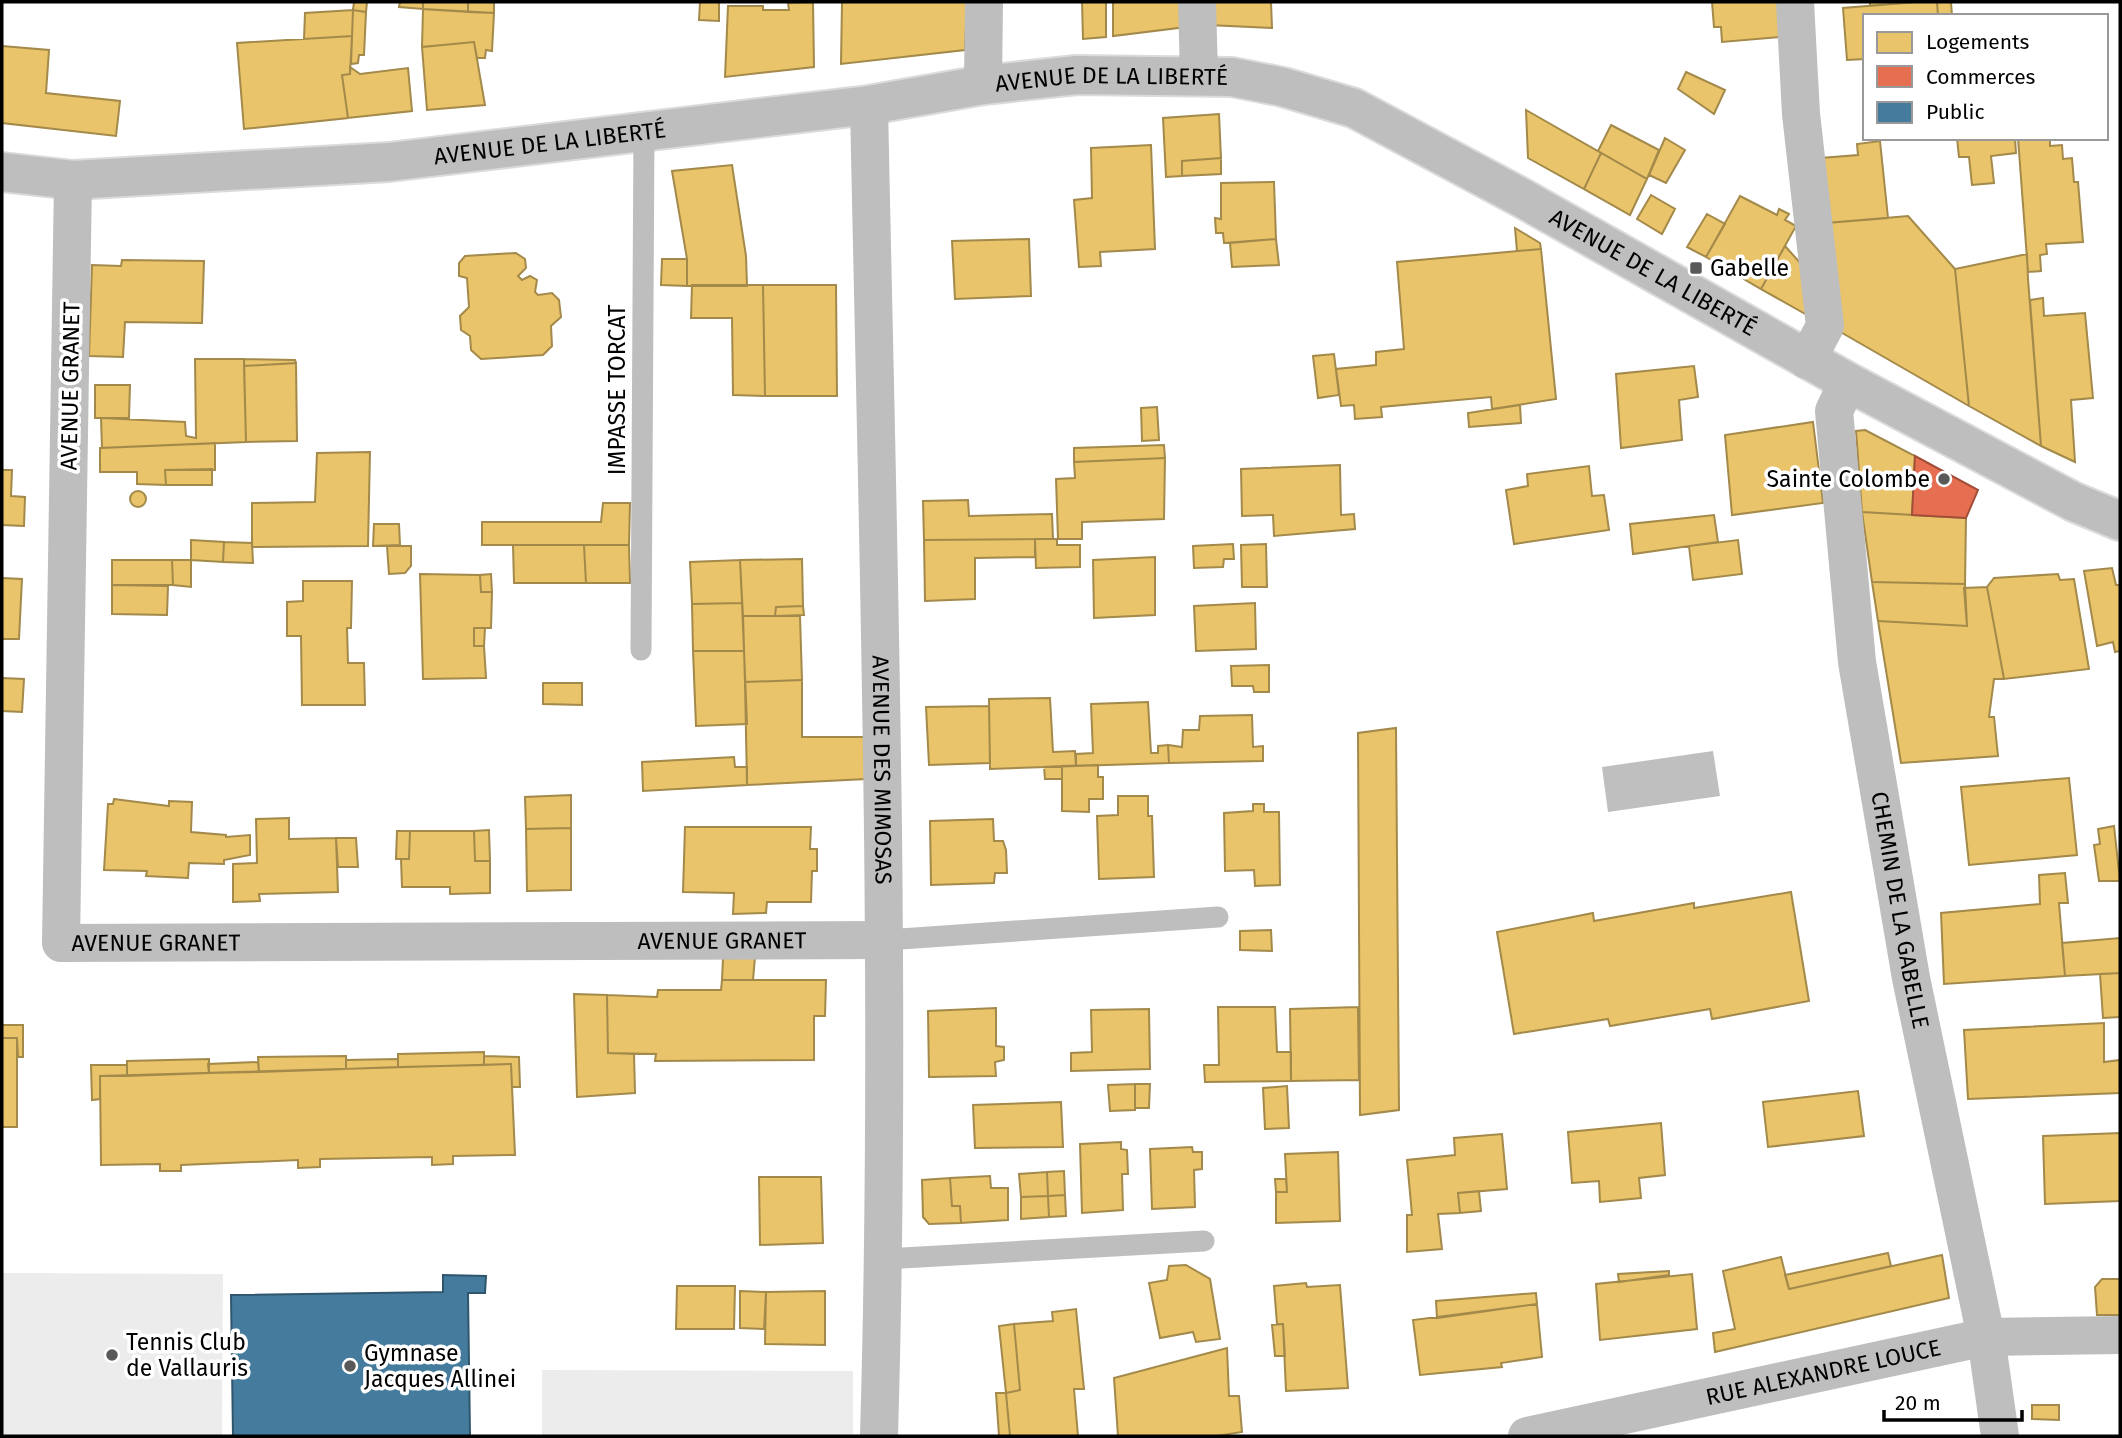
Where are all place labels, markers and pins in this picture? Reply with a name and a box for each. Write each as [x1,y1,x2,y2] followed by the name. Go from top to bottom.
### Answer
[1710,254,1789,282] place label: Gabelle
[1688,260,1704,276] marker: Gabelle
[1767,465,1930,493] place label: Sainte Colombe
[1936,471,1952,487] marker: Sainte Colombe
[126,1328,248,1382] place label: Tennis Club de Vallauris
[364,1339,516,1393] place label: Gymnase Jacques Allinei
[104,1347,120,1363] marker: Tennis Club de Vallauris
[342,1358,358,1374] marker: Gymnase Jacques Allinei

